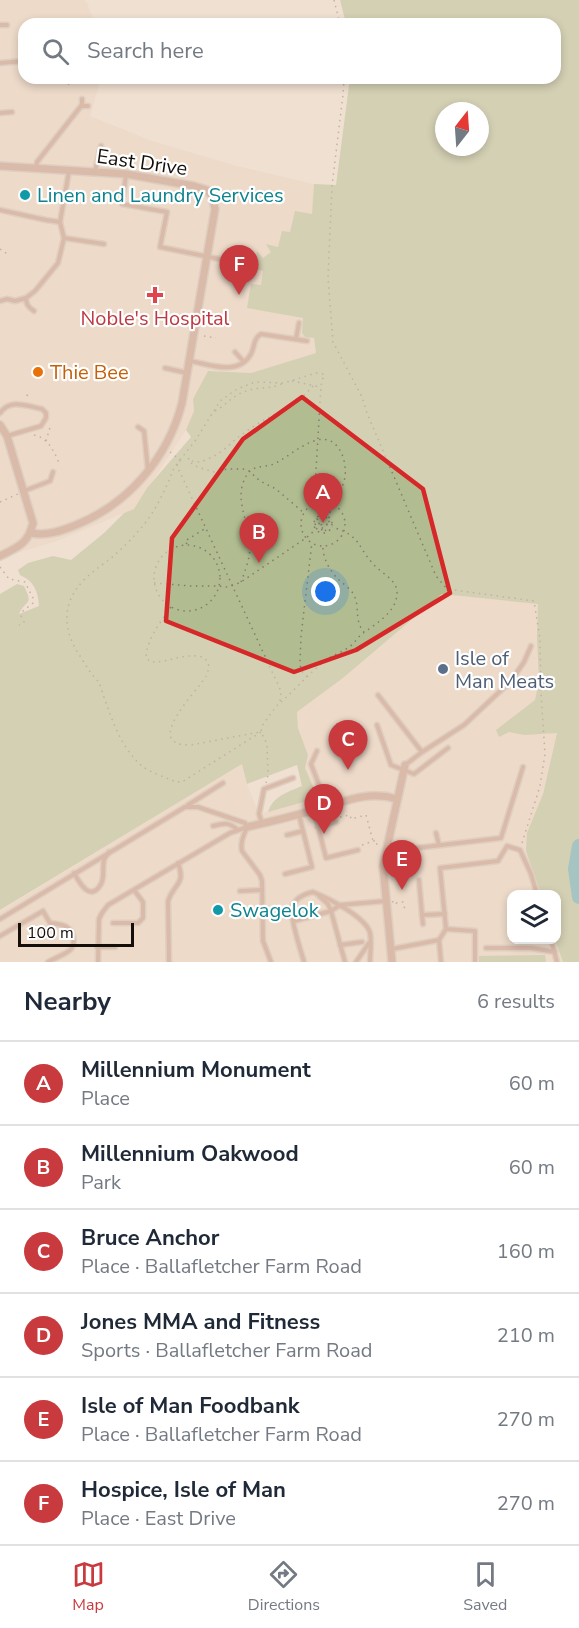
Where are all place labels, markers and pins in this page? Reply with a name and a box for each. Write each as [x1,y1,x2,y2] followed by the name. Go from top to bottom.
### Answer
[37,182,284,209] place label: Linen and Laundry Services
[18,188,32,202] marker: Linen and Laundry Services
[220,246,258,295] pin: F
[146,286,164,304] marker: Noble's Hospital
[81,305,230,332] place label: Noble's Hospital
[50,359,129,386] place label: Thie Bee
[31,365,45,379] marker: Thie Bee
[304,474,342,523] pin: A
[240,514,278,563] pin: B
[455,645,554,695] place label: Isle of Man Meats
[436,662,450,676] marker: Isle of Man Meats
[328,720,368,770] pin: C
[304,784,344,834] pin: D
[382,840,422,890] pin: E
[230,897,320,924] place label: Swagelok
[211,903,225,917] marker: Swagelok

